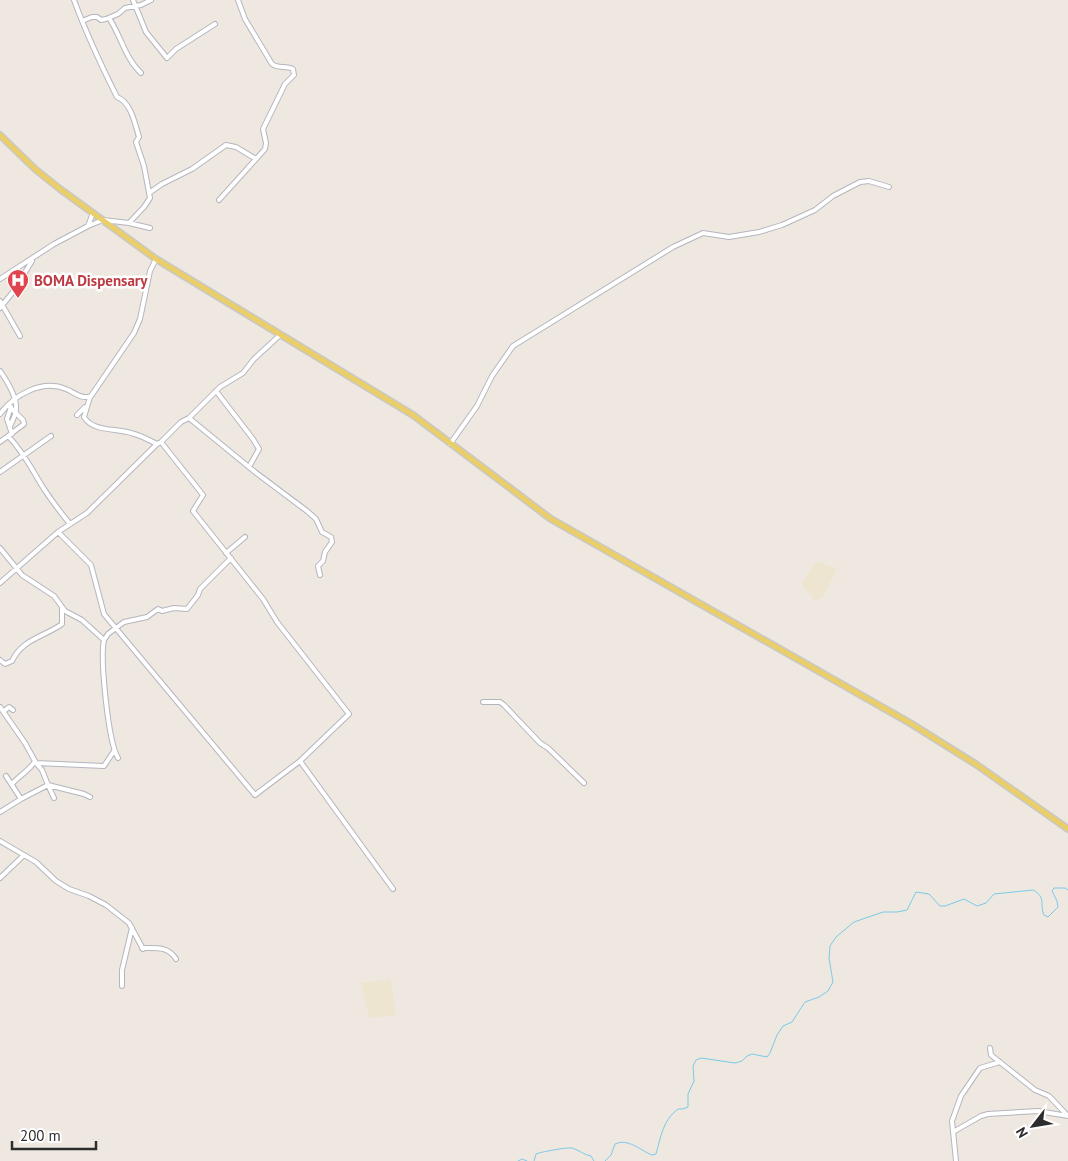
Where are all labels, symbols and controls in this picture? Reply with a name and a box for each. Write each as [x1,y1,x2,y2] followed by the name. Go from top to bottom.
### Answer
[6,268,30,299] hospital icon: BOMA Dispensary
[34,271,148,290] place label: BOMA Dispensary
[1008,1101,1058,1151] north arrow
[12,1118,96,1150] scale bar
[1012,1124,1032,1141] text: N
[20,1126,61,1145] text: 200 m

